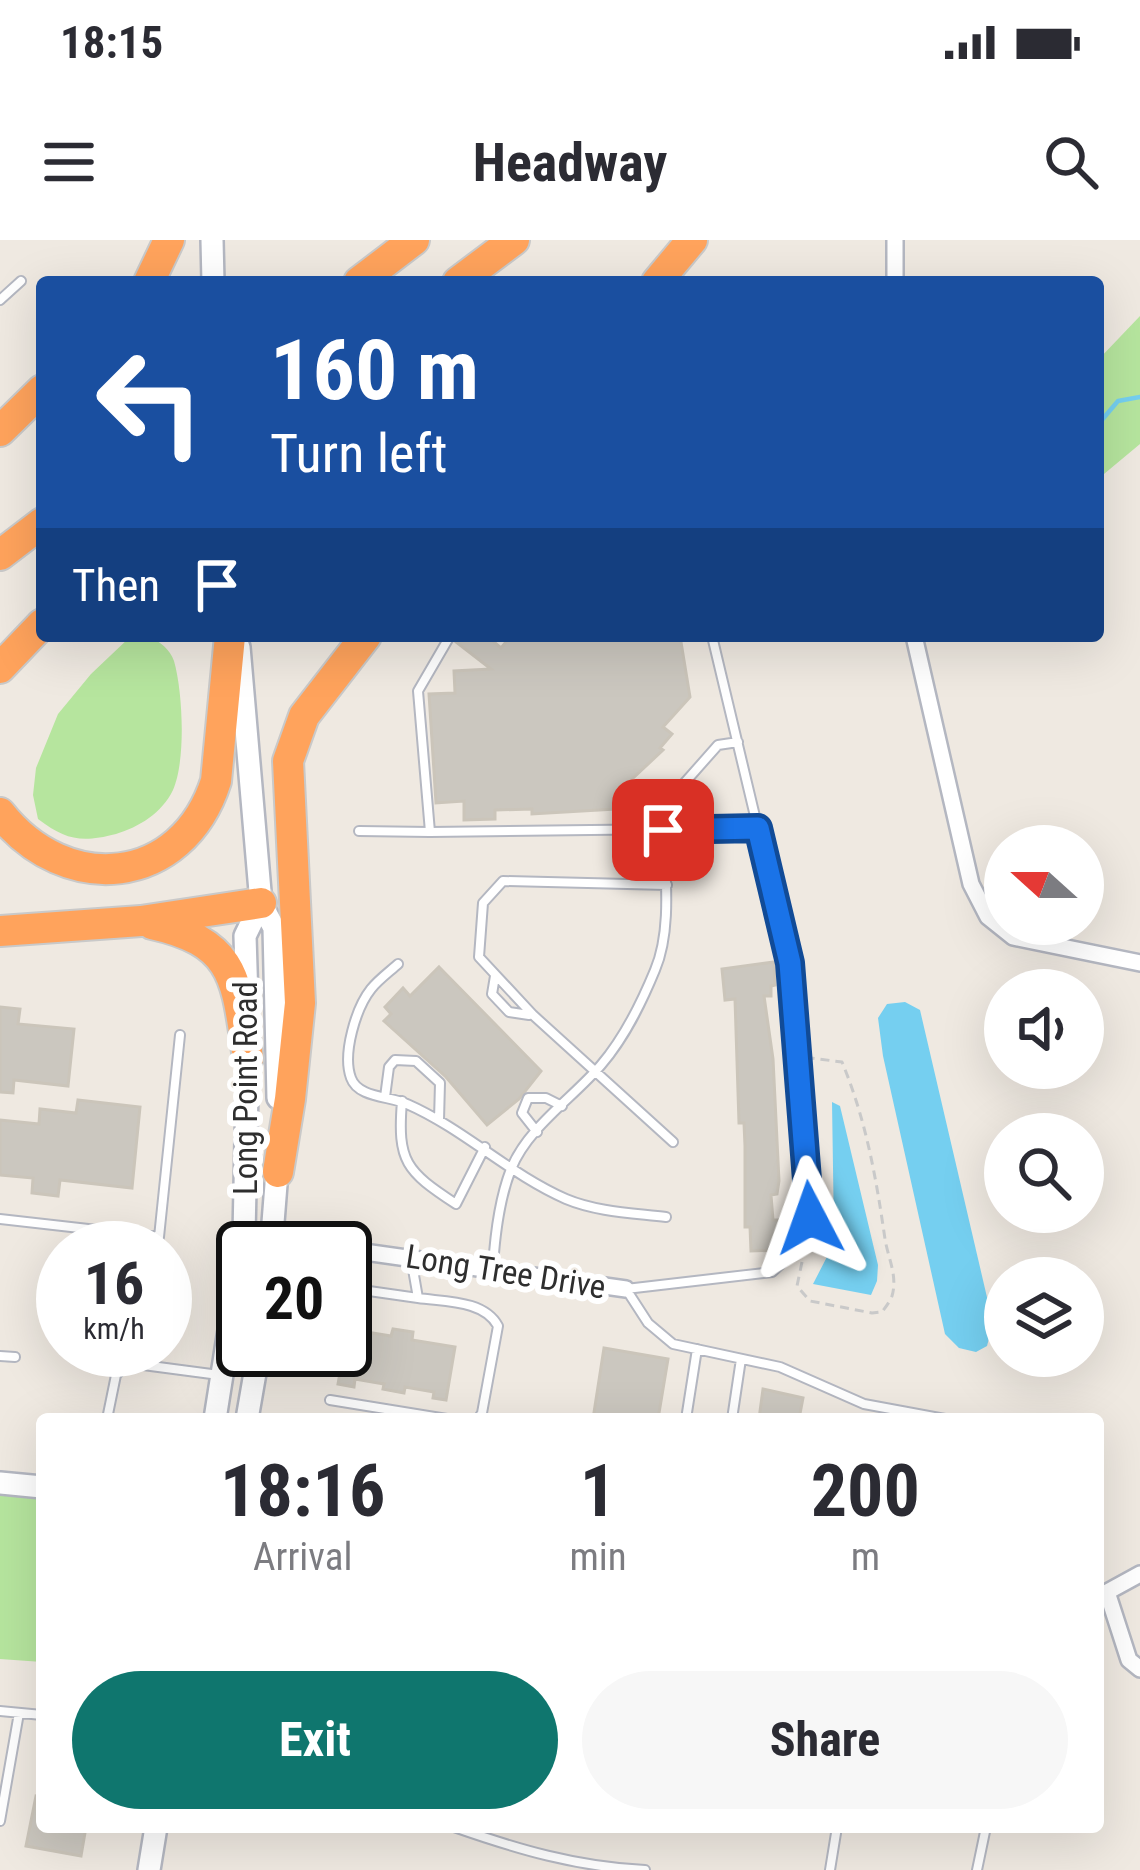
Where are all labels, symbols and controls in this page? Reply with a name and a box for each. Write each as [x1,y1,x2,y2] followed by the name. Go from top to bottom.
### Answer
[60,16,163,69] text: 18:15
[36,129,102,195] icon: menu
[1038,129,1104,195] icon: search
[473,131,667,194] text: Headway
[270,321,479,420] text: 160 m
[72,324,228,480] icon: left
[270,422,447,485] text: Turn left
[184,552,250,618] icon: arrive
[72,559,160,612] text: Then
[612,779,714,881] pin
[630,797,696,863] icon: arrive
[984,825,1104,945] north arrow
[984,825,1104,1377] map controls
[984,969,1104,1089] button: sound
[226,981,265,1195] street label: Long Point Road
[984,1113,1104,1233] button: search
[747,1155,873,1281] position arrow
[216,1221,372,1377] speed limit sign: 20
[403,1236,608,1307] street label: Long Tree Drive
[84,1248,144,1319] text: 16
[984,1257,1104,1377] button: layers
[83,1311,145,1346] text: km/h
[220,1449,385,1534] text: 18:16
[580,1449,616,1534] text: 1
[811,1449,920,1534] text: 200
[253,1534,352,1580] text: Arrival
[569,1534,627,1580] text: min
[851,1534,880,1580] text: m
[72,1671,558,1809] button: Exit
[582,1671,1068,1809] button: Share

